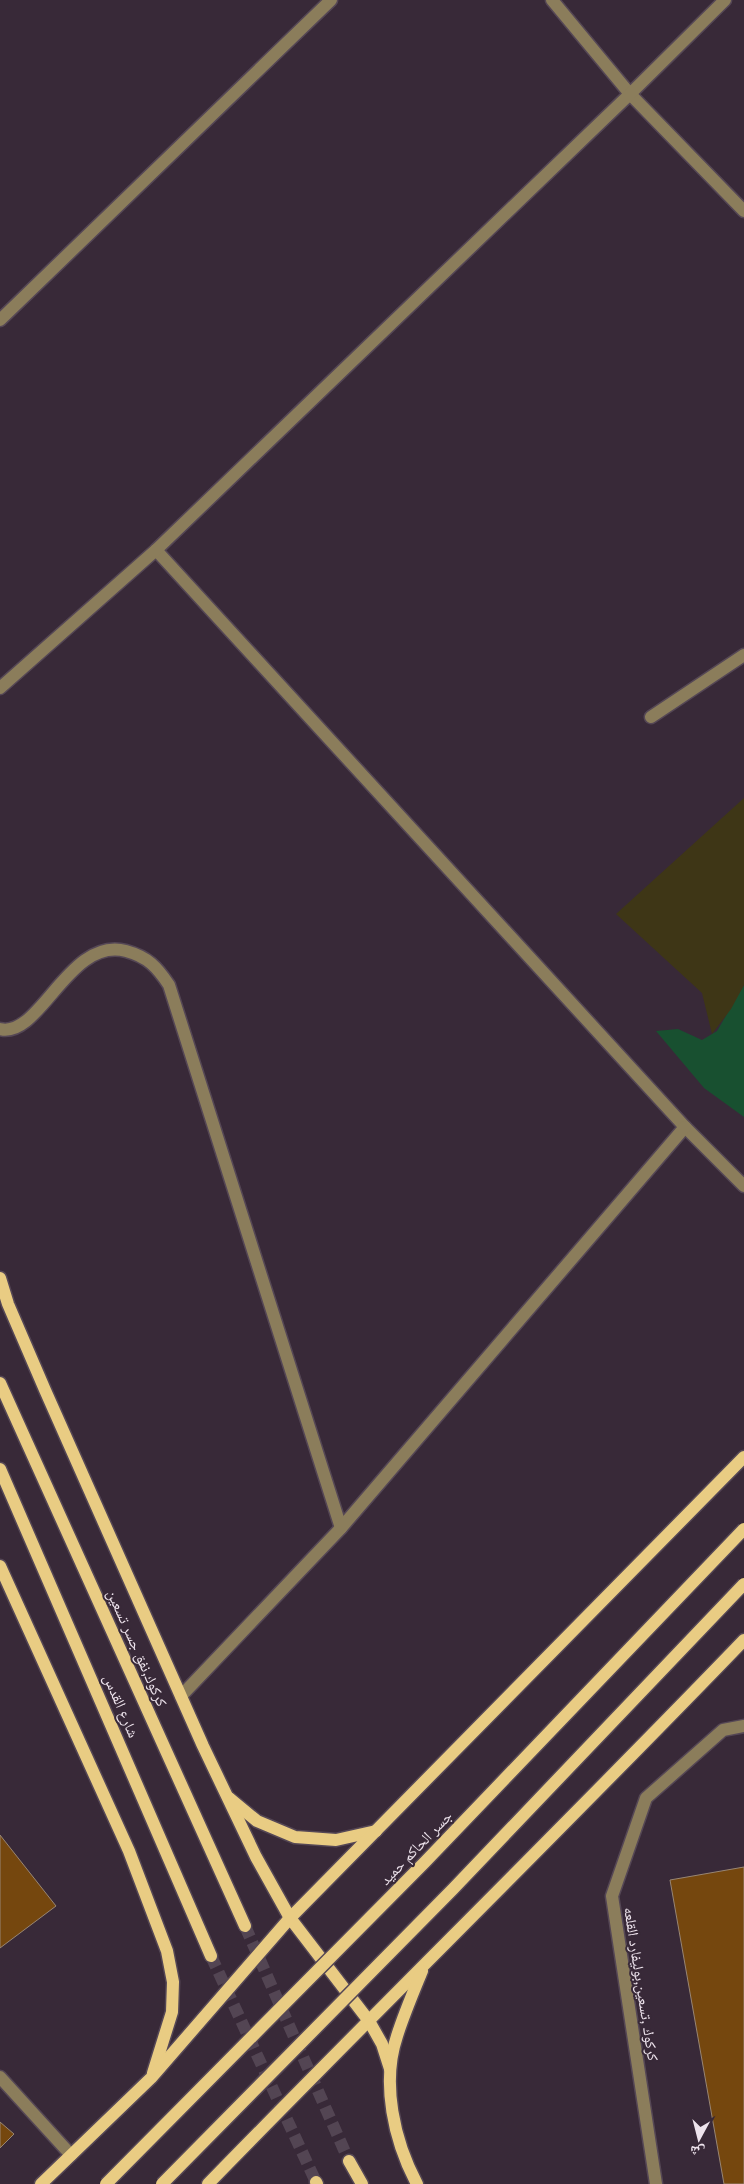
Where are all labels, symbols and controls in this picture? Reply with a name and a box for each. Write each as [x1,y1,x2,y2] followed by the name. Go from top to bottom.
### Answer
[102,1587,171,1710] street label: كركوك,نفق جسر تسعين
[99,1672,142,1741] street label: شارع القدس
[376,1807,457,1890] street label: جسر الحاكم حميد
[619,1906,662,2062] street label: كركوك ,تسعين,بوليفارد القلعه
[674,2114,724,2164] north arrow
[689,2142,706,2161] text: ش

